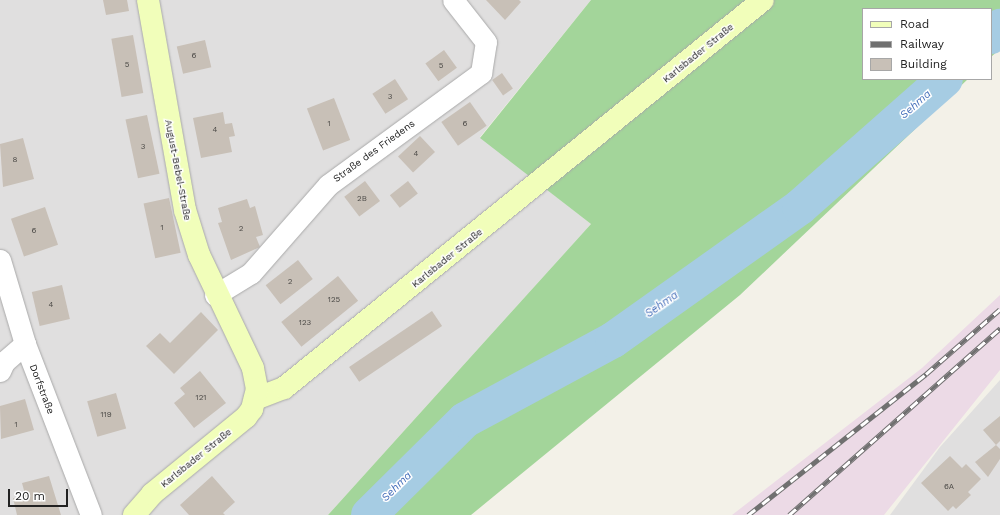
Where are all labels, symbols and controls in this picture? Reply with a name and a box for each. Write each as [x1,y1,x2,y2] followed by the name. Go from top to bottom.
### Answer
[862,8,992,80] legend
[900,17,929,31] text: Road
[660,21,736,85] street label: Karlsbader Straße
[900,37,944,51] text: Railway
[192,51,196,61] house number: 6
[900,57,947,71] text: Building
[125,60,129,70] house number: 5
[439,61,443,71] house number: 5
[898,88,934,122] water label: Sehma
[388,92,392,102] house number: 3
[331,117,417,185] street label: Straße des Friedens
[162,119,194,221] street label: August-Bebel-Straße
[327,119,331,129] house number: 1
[463,119,467,129] house number: 6
[213,125,217,135] house number: 4
[141,142,145,152] house number: 3
[414,149,418,159] house number: 4
[13,155,17,165] house number: 8
[357,194,367,204] house number: 2B
[160,223,164,233] house number: 1
[239,224,243,234] house number: 2
[32,226,36,236] house number: 6
[409,226,485,290] street label: Karlsbader Straße
[288,277,292,287] house number: 2
[643,289,681,321] water label: Sehma
[328,295,340,305] house number: 125
[49,300,53,310] house number: 4
[299,318,311,328] house number: 123
[27,362,57,416] street label: Dorfstraße
[196,393,206,403] house number: 121
[100,410,112,420] house number: 119
[14,420,18,430] house number: 1
[158,426,234,490] street label: Karlsbader Straße
[379,469,415,505] water label: Sehma
[10,481,70,507] scale bar
[944,482,954,492] house number: 6A
[15,489,45,503] text: 20 m

